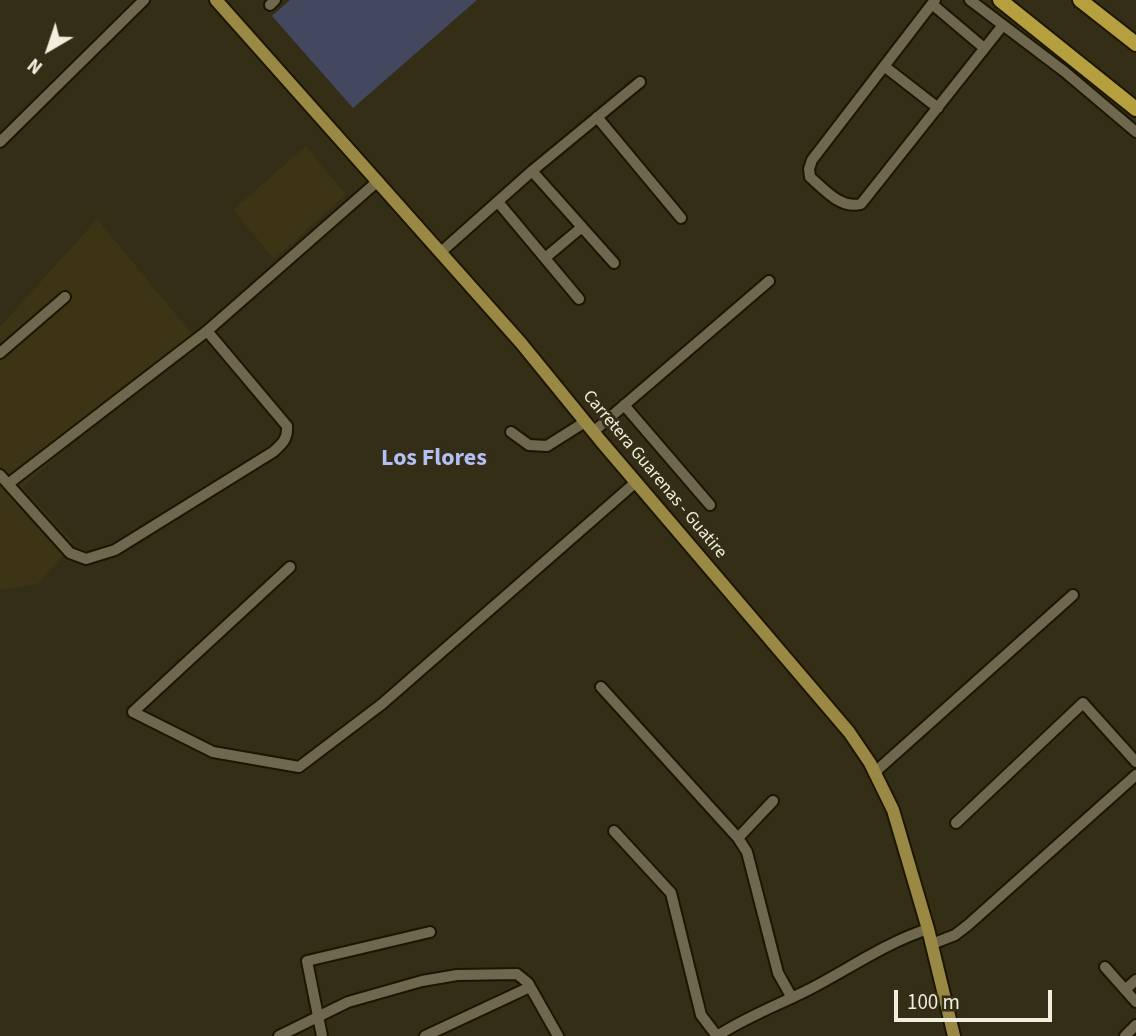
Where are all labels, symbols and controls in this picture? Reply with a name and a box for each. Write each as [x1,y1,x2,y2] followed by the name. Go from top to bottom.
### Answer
[14,14,84,84] north arrow
[22,51,49,80] text: N
[577,386,731,564] street label: Carretera Guarenas - Guatire
[381,446,487,474] district label: Los Flores
[898,976,1056,1020] scale bar
[907,987,960,1017] text: 100 m

